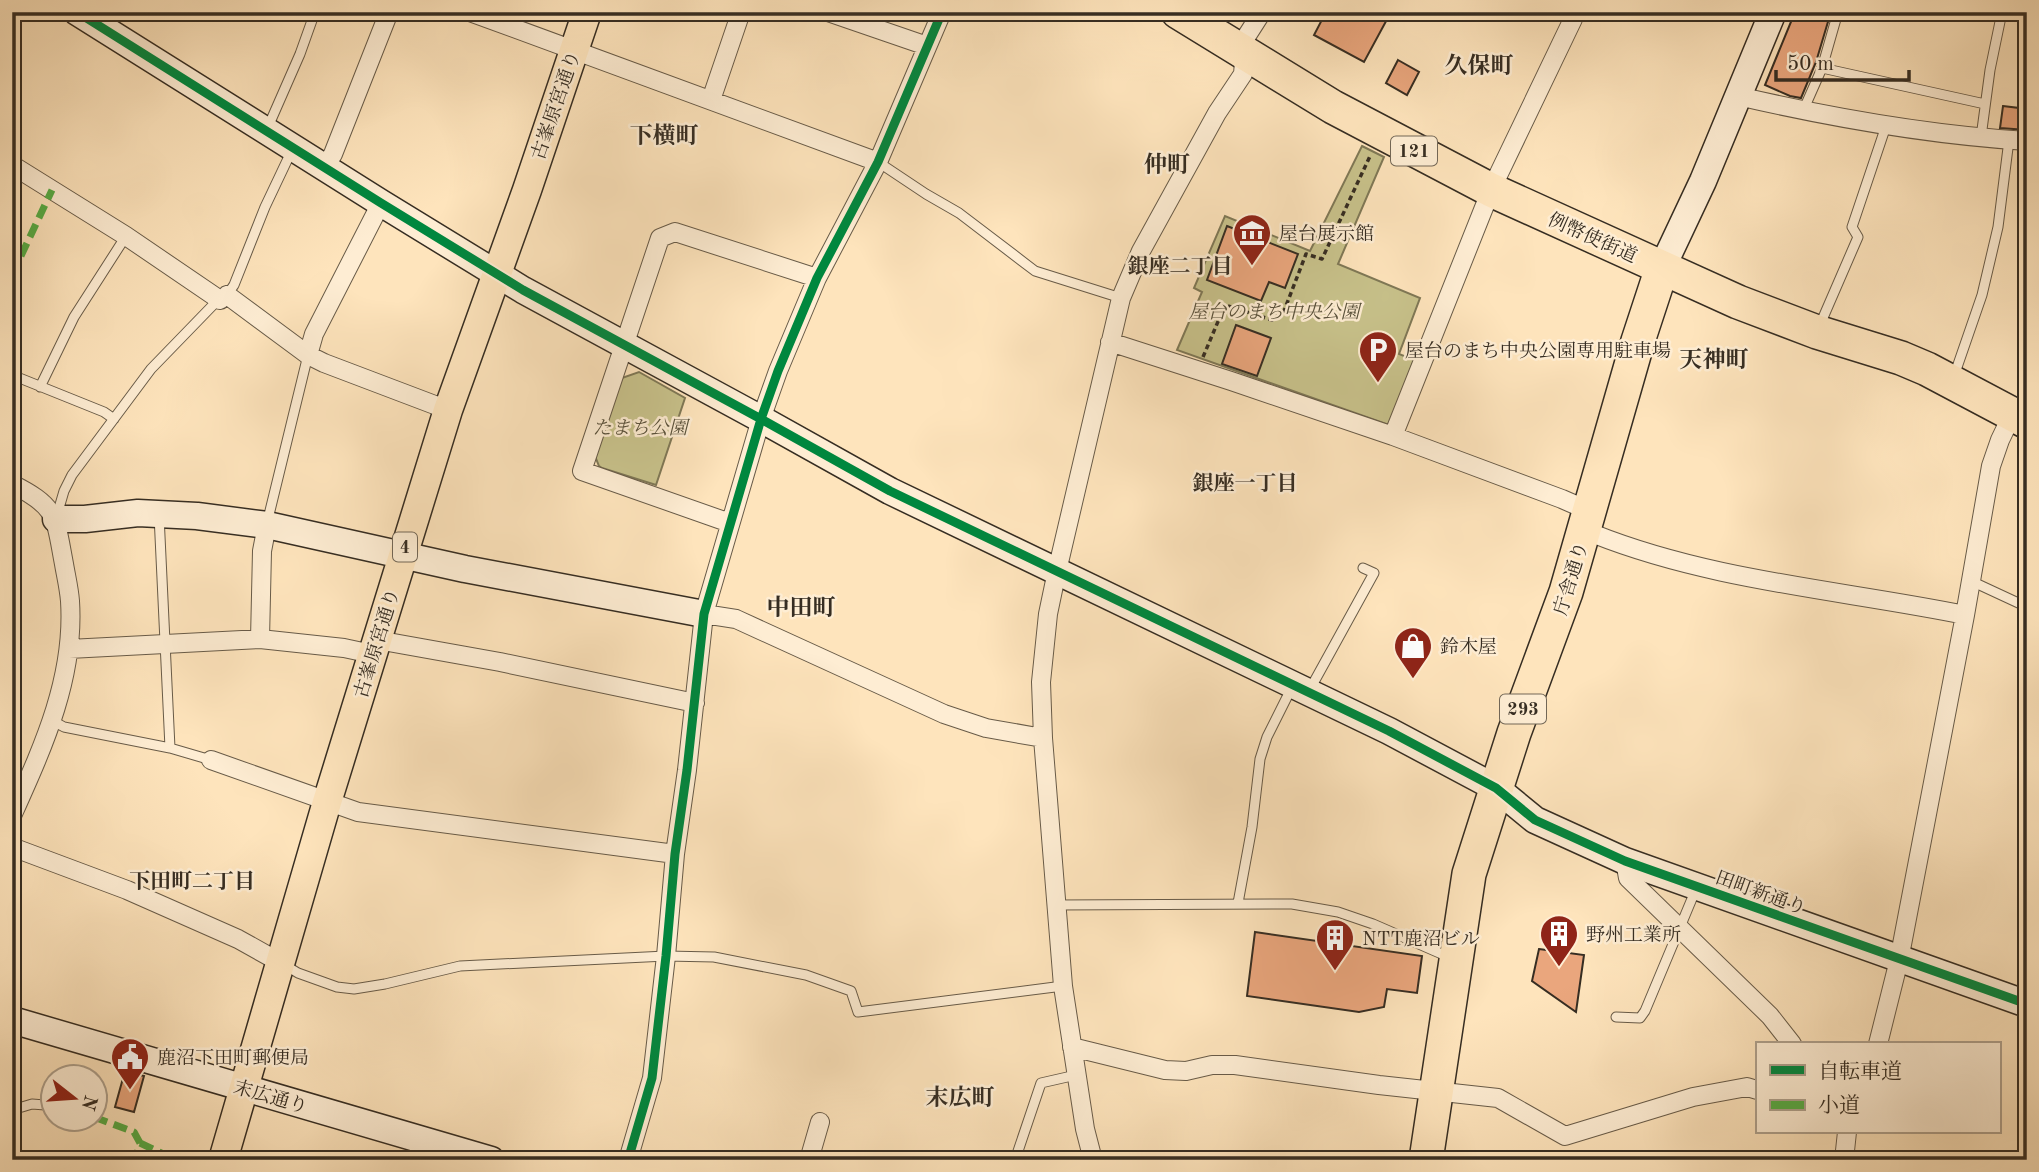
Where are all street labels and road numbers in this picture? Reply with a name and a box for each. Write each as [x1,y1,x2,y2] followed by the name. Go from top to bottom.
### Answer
[528,48,585,163] street label: 古峯原宮通り
[1391,136,1437,166] road number: 121
[1545,209,1640,267] street label: 例幣使街道
[393,532,417,562] road number: 4
[1550,539,1593,618] street label: 庁舎通り
[351,586,404,701] street label: 古峯原宮通り
[1500,694,1546,724] road number: 293
[1712,867,1809,920] street label: 田町新通り
[231,1076,310,1118] street label: 末広通り

